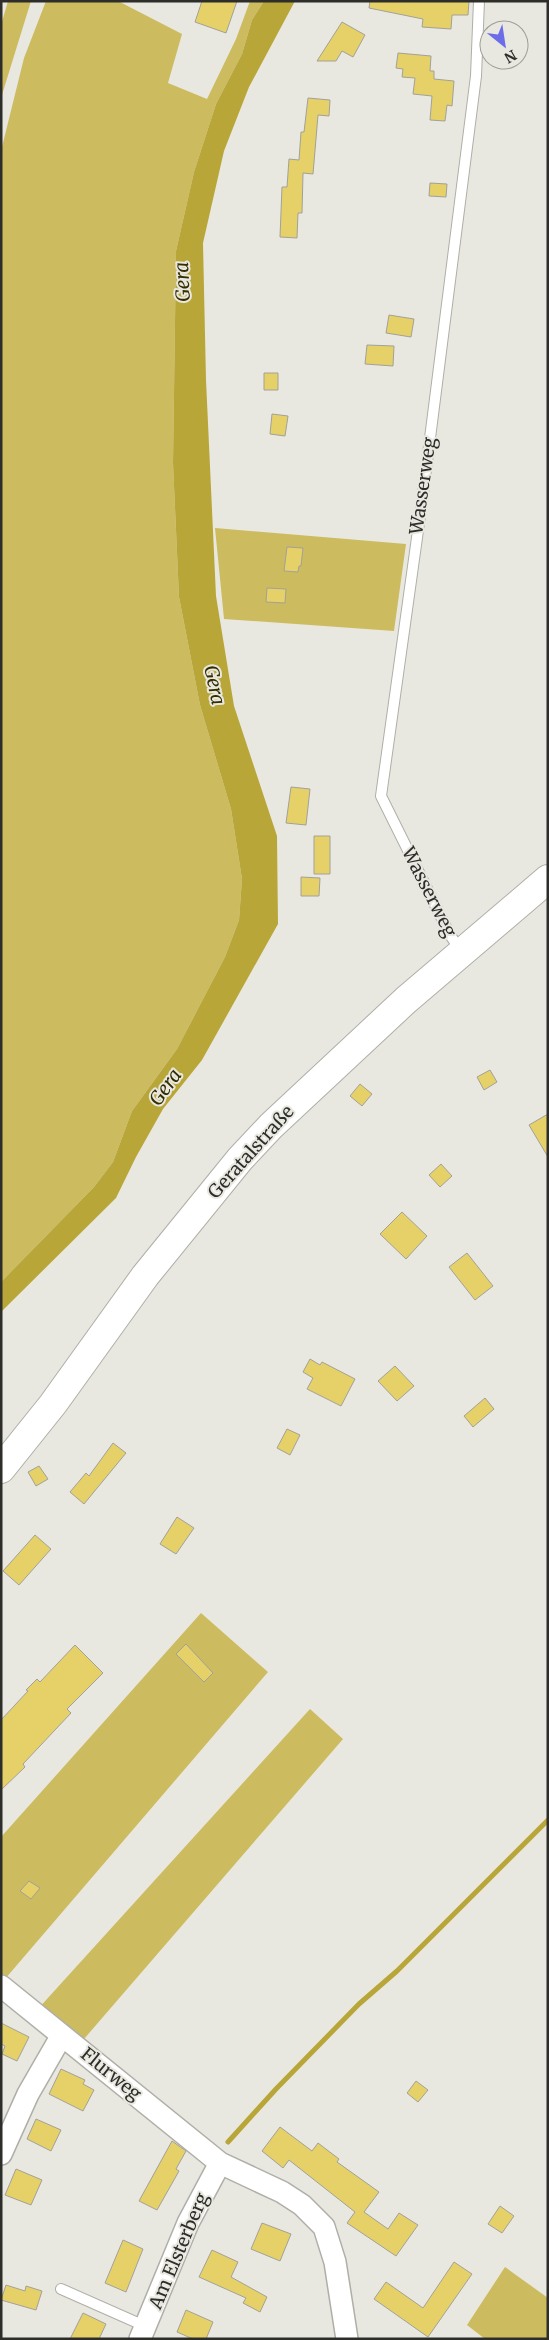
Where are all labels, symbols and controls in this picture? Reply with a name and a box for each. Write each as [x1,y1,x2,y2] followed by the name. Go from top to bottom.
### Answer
[479,20,529,70] north arrow
[501,46,520,67] text: N
[169,261,195,303] water label: Gera
[404,436,441,537] street label: Wasserweg
[199,663,231,707] water label: Gera
[396,842,462,941] street label: Wasserweg
[144,1064,187,1110] water label: Gera
[203,1100,299,1203] street label: Geratalstraße
[76,2042,146,2105] street label: Flurweg
[143,2189,213,2313] street label: Am Elsterberg

